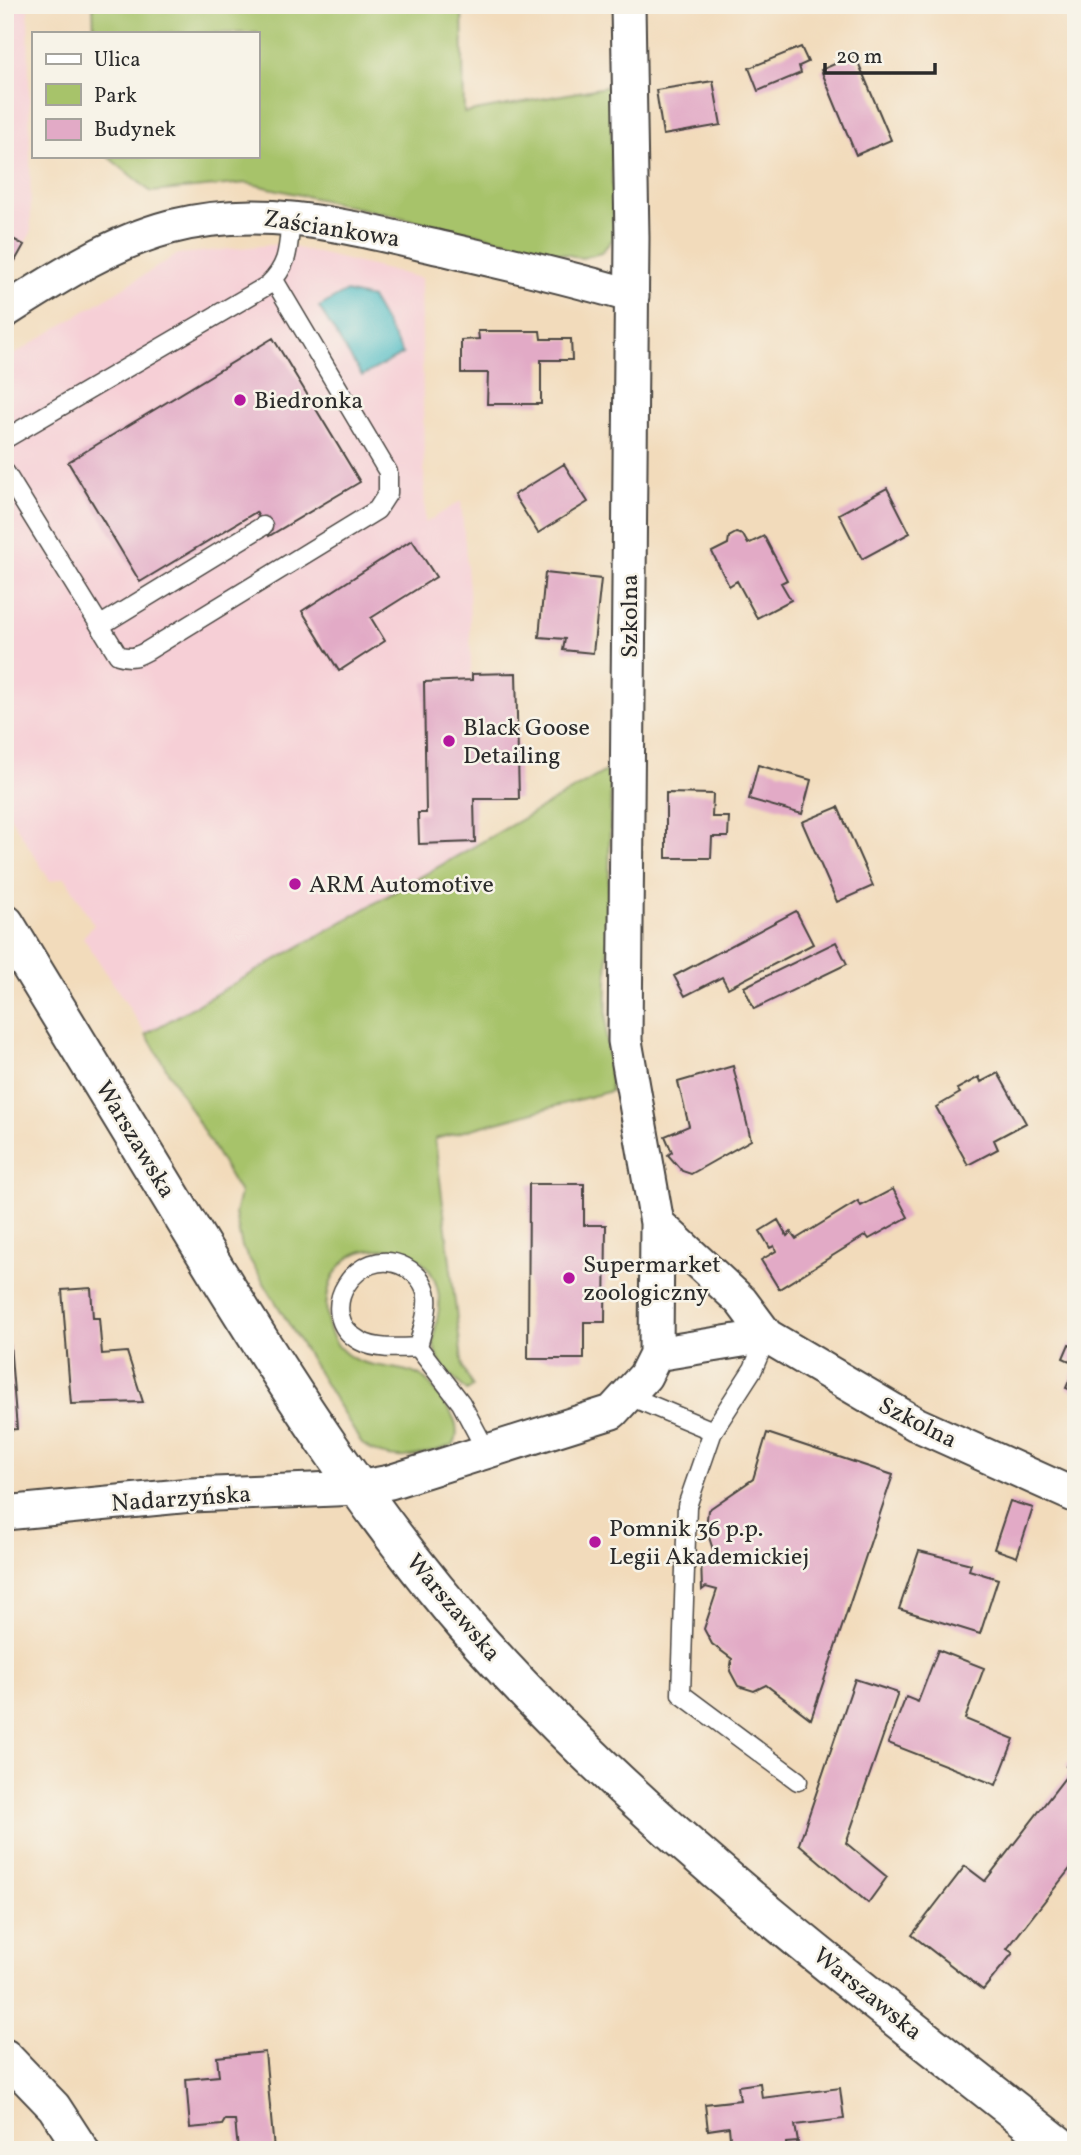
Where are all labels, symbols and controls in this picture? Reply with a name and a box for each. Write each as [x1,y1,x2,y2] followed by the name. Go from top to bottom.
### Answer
[32,32,259,158] legend
[825,32,936,76] scale bar
[836,43,882,72] text: 20 m
[94,46,141,75] text: Ulica
[94,82,137,111] text: Park
[94,116,177,145] text: Budynek
[261,202,402,258] street label: Zaściankowa
[254,385,363,419] place label: Biedronka
[232,392,248,408] marker: Biedronka
[614,574,648,658] street label: Szkolna
[463,712,590,774] place label: Black Goose Detailing
[441,733,457,749] marker: Black Goose Detailing
[309,869,494,903] place label: ARM Automotive
[287,876,303,892] marker: ARM Automotive
[86,1075,183,1205] street label: Warszawska
[583,1249,721,1311] place label: Supermarket zoologiczny
[561,1270,577,1286] marker: Supermarket zoologiczny
[872,1390,962,1458] street label: Szkolna
[110,1478,252,1522] street label: Nadarzyńska
[609,1513,809,1575] place label: Pomnik 36 p.p. Legii Akademickiej
[587,1534,603,1550] marker: Pomnik 36 p.p. Legii Akademickiej
[397,1547,508,1670] street label: Warszawska
[805,1940,929,2049] street label: Warszawska

